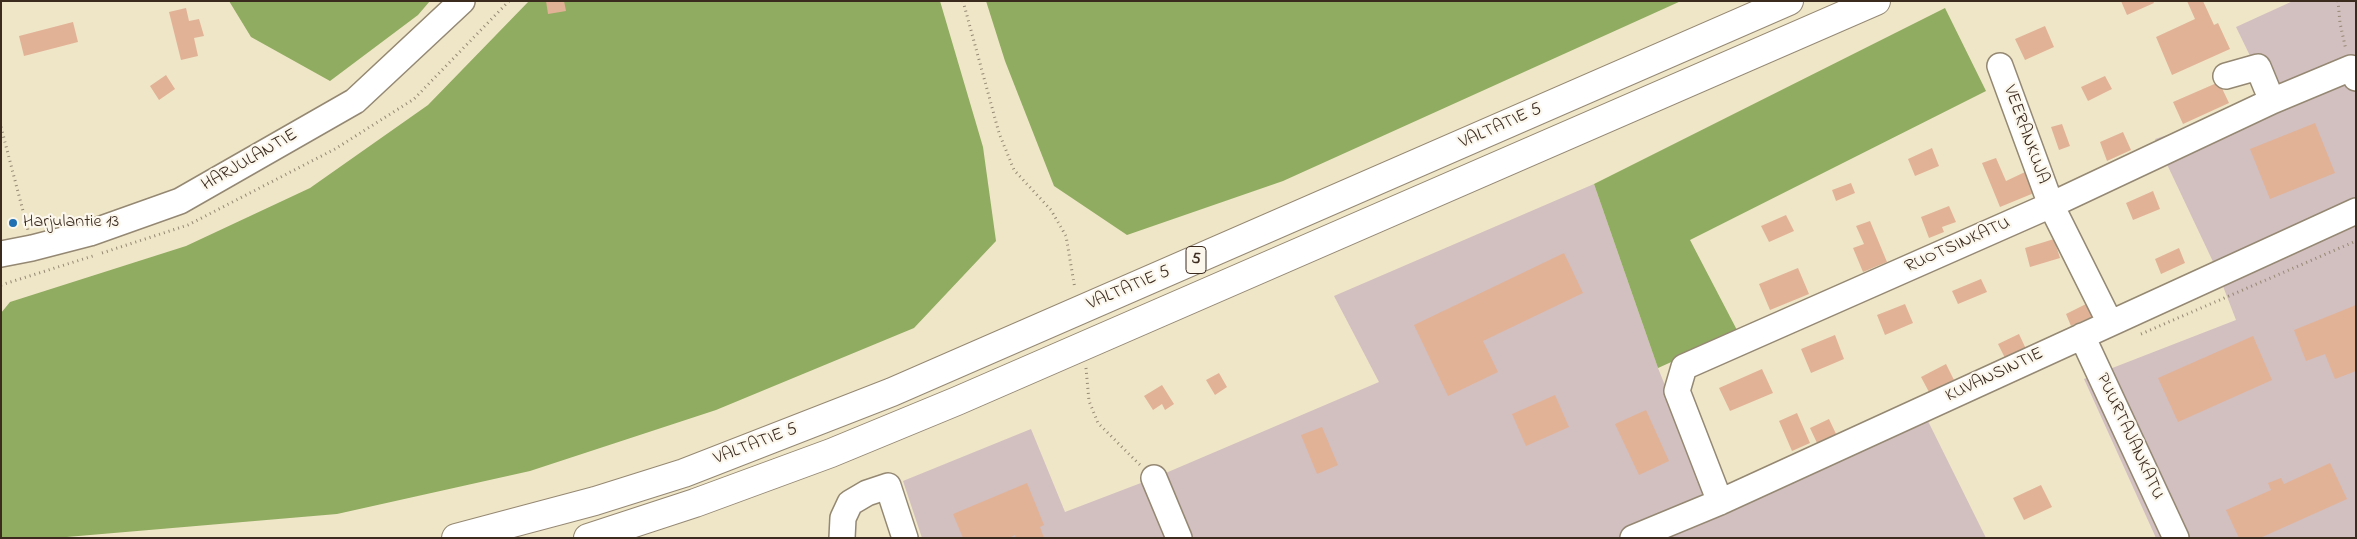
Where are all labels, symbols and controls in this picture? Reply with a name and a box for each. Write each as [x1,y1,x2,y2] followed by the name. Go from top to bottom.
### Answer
[1997,83,2053,187] street label: VEERANKUJA
[1456,99,1546,155] street label: VALTATIE 5
[198,125,302,197] street label: HARJULANTIE
[23,212,119,234] place label: Harjulantie 13
[1902,213,2014,279] street label: RUOTSINKATU
[7,217,19,229] marker: Harjulantie 13
[1186,246,1206,274] road number: 5
[1084,262,1174,316] street label: VALTATIE 5
[1943,344,2047,408] street label: KUVANSINTIE
[2090,370,2168,504] street label: PUURTAJANKATU
[711,419,801,471] street label: VALTATIE 5

